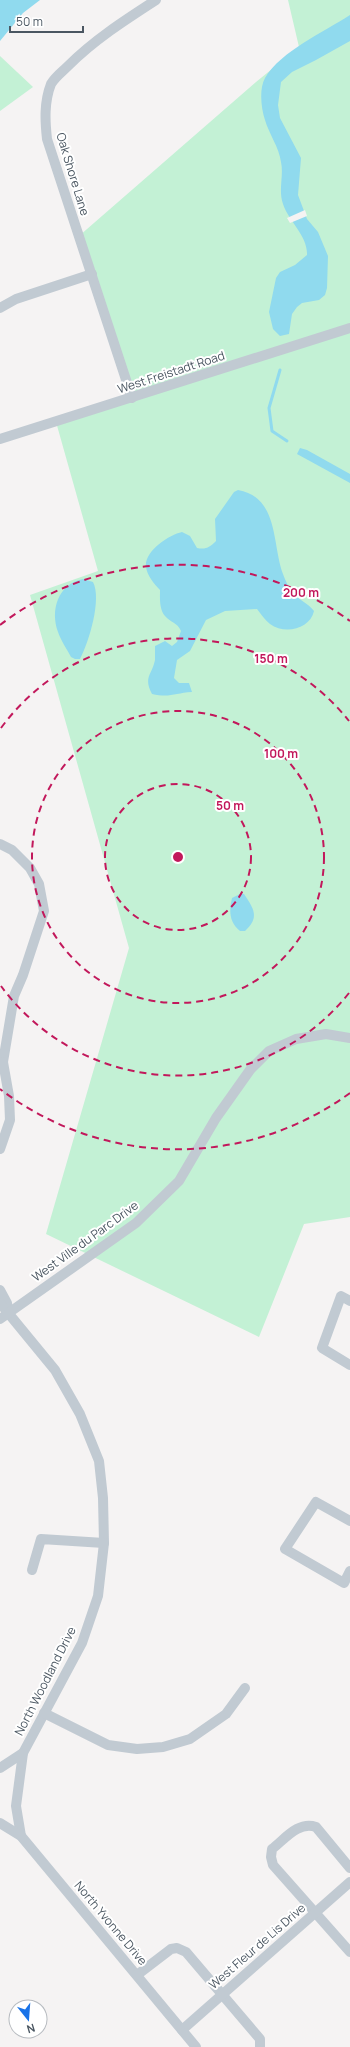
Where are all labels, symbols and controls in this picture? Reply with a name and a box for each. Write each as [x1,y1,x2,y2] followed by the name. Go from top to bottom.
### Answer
[10,8,83,34] scale bar
[16,13,43,30] text: 50 m
[52,130,94,218] street label: Oak Shore Lane
[115,347,227,397] street label: West Freistadt Road
[283,584,319,601] text: 200 m
[254,650,288,667] text: 150 m
[264,745,298,762] text: 100 m
[216,797,244,814] text: 50 m
[171,850,185,864] centre of rings
[28,1197,142,1285] street label: West Ville du Parc Drive
[10,1624,80,1738] street label: North Woodland Drive
[71,1877,151,1969] street label: North Yvonne Drive
[205,1899,309,1993] street label: West Fleur de Lis Drive
[8,1999,48,2039] north arrow
[25,2021,37,2037] text: N

